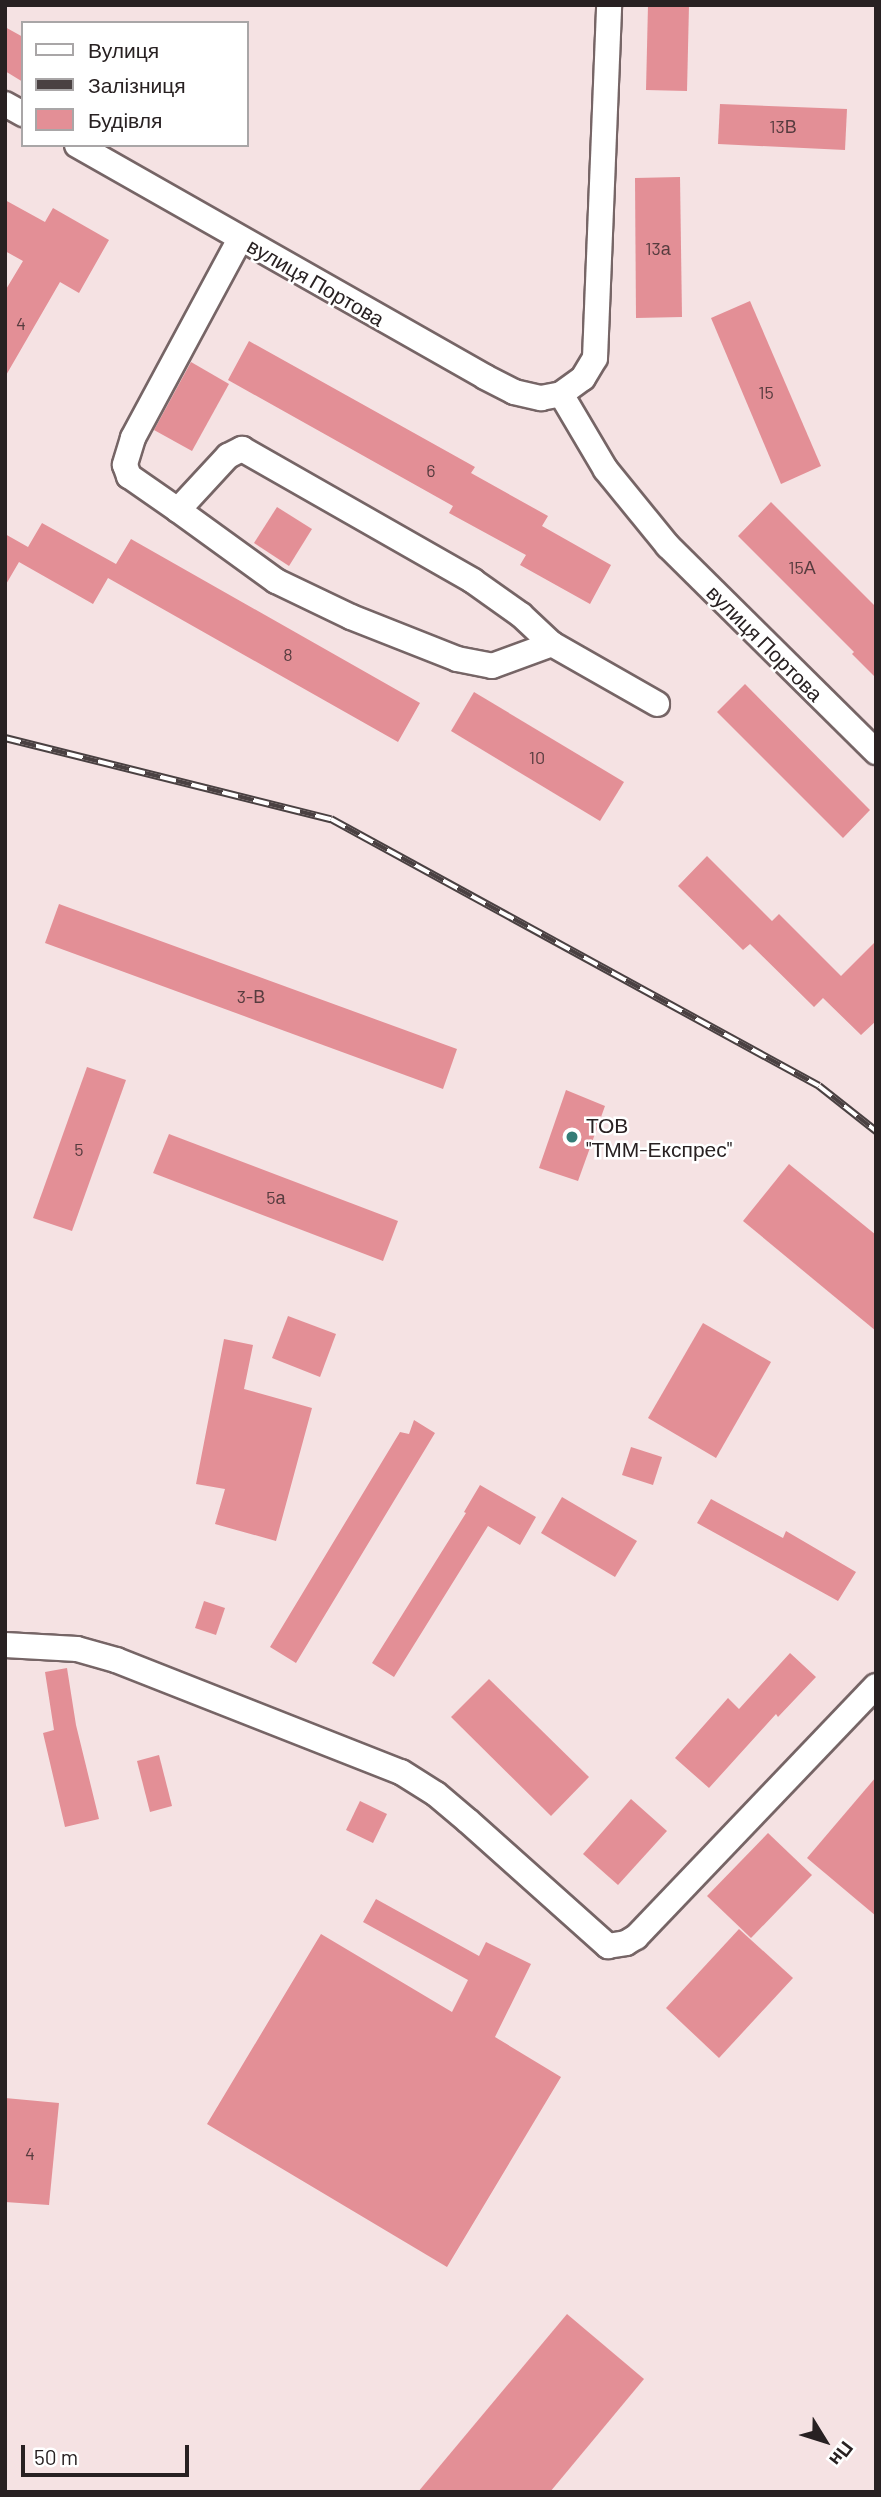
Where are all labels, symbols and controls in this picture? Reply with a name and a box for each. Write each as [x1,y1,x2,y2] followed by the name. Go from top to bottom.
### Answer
[21,21,248,147] legend
[88,37,159,62] text: Вулиця
[88,72,186,97] text: Залізниця
[88,107,162,132] text: Будівля
[769,115,797,137] house number: 13В
[243,233,389,331] street label: вулиця Портова
[645,237,671,259] house number: 13а
[16,312,26,334] house number: 4
[758,381,774,403] house number: 15
[426,459,436,481] house number: 6
[788,556,816,578] house number: 15А
[702,580,828,706] street label: вулиця Портова
[283,643,293,665] house number: 8
[529,746,545,768] house number: 10
[237,985,265,1007] house number: 3-В
[586,1112,732,1162] place label: ТОВ "ТММ-Експрес"
[564,1129,580,1145] marker: ТОВ "ТММ-Експрес"
[74,1138,84,1160] house number: 5
[266,1186,286,1208] house number: 5а
[25,2142,35,2164] house number: 4
[790,2406,860,2476] north arrow
[24,2430,192,2474] scale bar
[825,2437,859,2471] text: Пн
[34,2444,78,2469] text: 50 m

